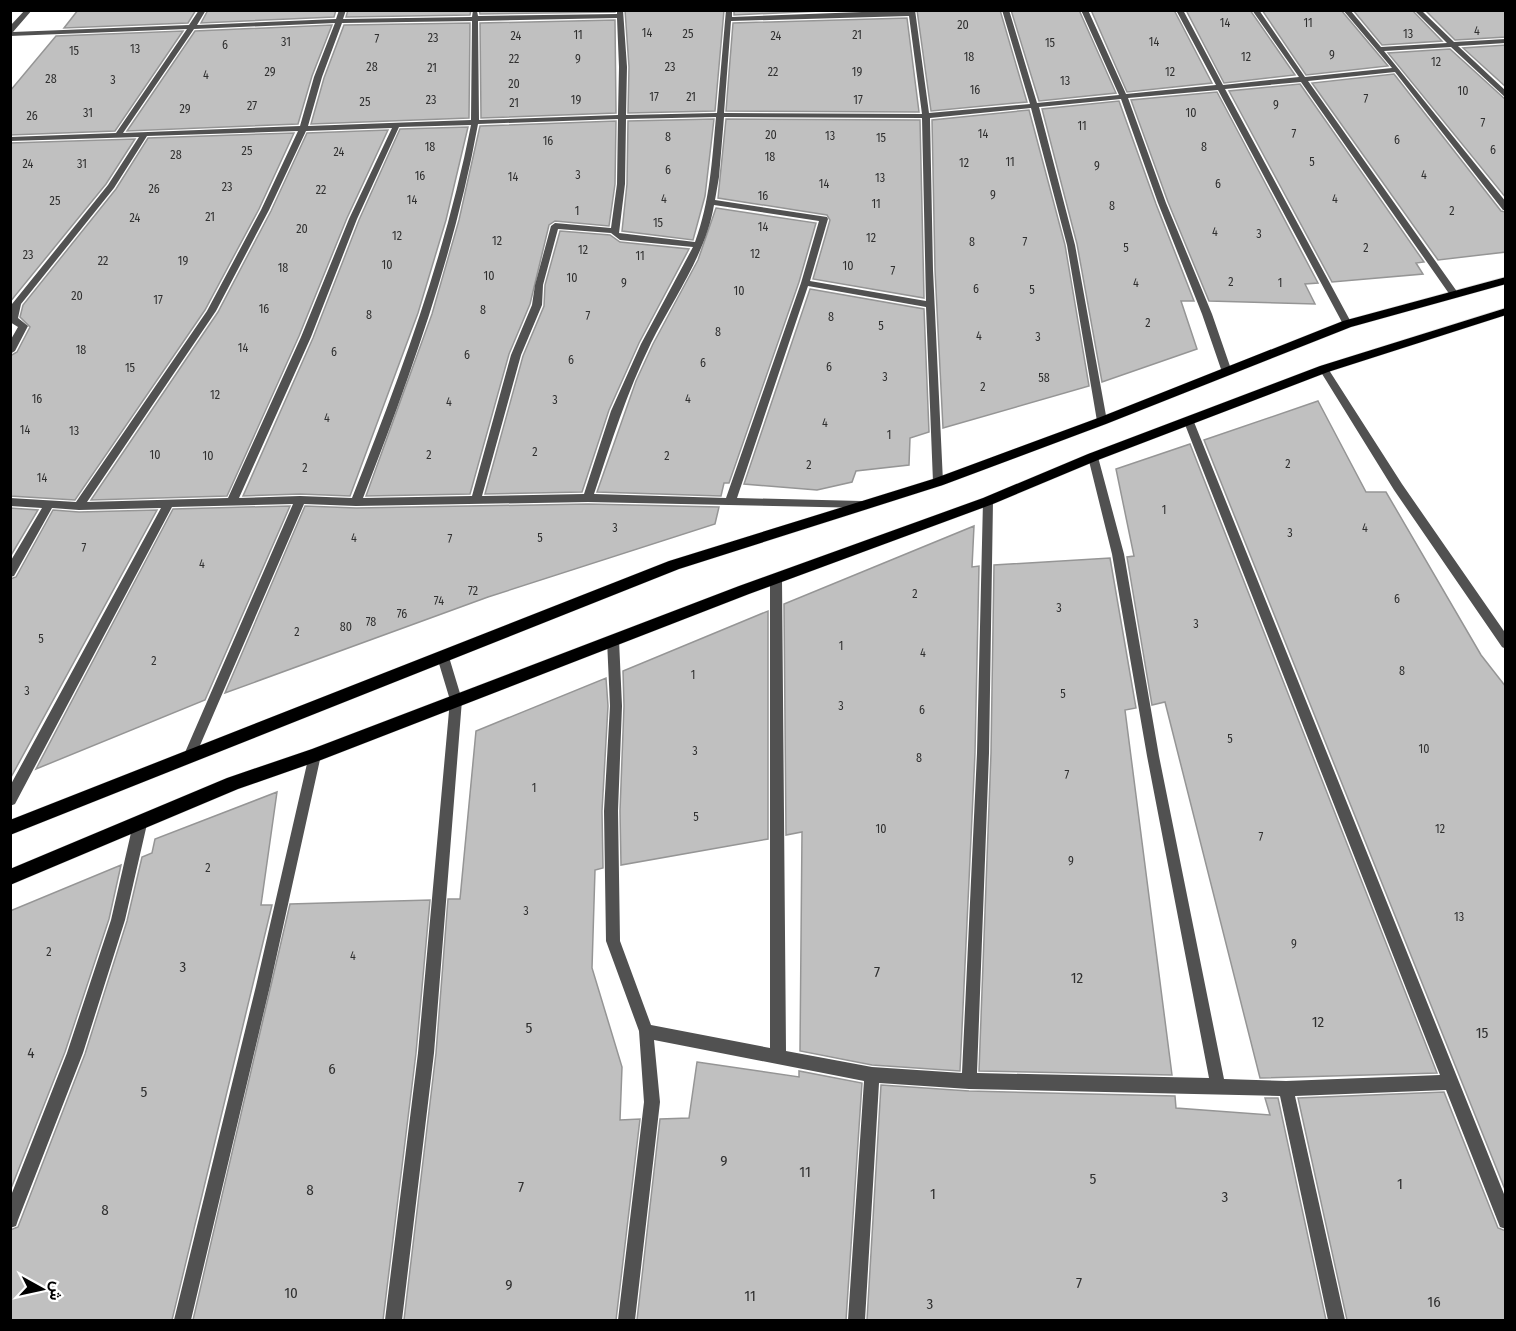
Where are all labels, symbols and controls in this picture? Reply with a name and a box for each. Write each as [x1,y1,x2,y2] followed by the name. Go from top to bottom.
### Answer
[1220,16,1230,30] house number: 14
[1303,16,1313,30] house number: 11
[957,18,969,32] house number: 20
[1474,24,1480,38] house number: 4
[642,26,652,40] house number: 14
[683,27,694,41] house number: 25
[1403,27,1413,41] house number: 13
[573,28,583,42] house number: 11
[852,28,862,42] house number: 21
[511,29,522,43] house number: 24
[771,29,782,43] house number: 24
[428,31,438,45] house number: 23
[375,32,380,46] house number: 7
[281,35,291,49] house number: 31
[1149,35,1159,49] house number: 14
[1045,36,1056,50] house number: 15
[222,38,228,52] house number: 6
[130,42,140,56] house number: 13
[69,44,80,58] house number: 15
[1329,48,1335,62] house number: 9
[964,50,974,64] house number: 18
[1241,50,1251,64] house number: 12
[509,52,519,66] house number: 22
[575,52,581,66] house number: 9
[1431,55,1441,69] house number: 12
[366,60,378,74] house number: 28
[665,60,675,74] house number: 23
[427,61,437,75] house number: 21
[264,65,276,79] house number: 29
[768,65,778,79] house number: 22
[852,65,862,79] house number: 19
[1165,65,1175,79] house number: 12
[203,68,209,82] house number: 4
[45,72,57,86] house number: 28
[110,73,116,87] house number: 3
[1060,74,1070,88] house number: 13
[508,77,520,91] house number: 20
[970,83,980,97] house number: 16
[1458,84,1468,98] house number: 10
[649,90,659,104] house number: 17
[686,90,696,104] house number: 21
[1364,92,1369,106] house number: 7
[426,93,436,107] house number: 23
[571,93,581,107] house number: 19
[853,93,863,107] house number: 17
[360,95,371,109] house number: 25
[509,96,519,110] house number: 21
[1273,98,1279,112] house number: 9
[247,99,257,113] house number: 27
[179,102,191,116] house number: 29
[83,106,93,120] house number: 31
[1186,106,1196,120] house number: 10
[26,109,38,123] house number: 26
[1481,116,1486,130] house number: 7
[1077,119,1087,133] house number: 11
[978,127,988,141] house number: 14
[1292,127,1297,141] house number: 7
[765,128,777,142] house number: 20
[825,129,835,143] house number: 13
[665,130,671,144] house number: 8
[876,131,887,145] house number: 15
[1394,133,1400,147] house number: 6
[543,134,553,148] house number: 16
[425,140,435,154] house number: 18
[1201,140,1207,154] house number: 8
[1490,143,1496,157] house number: 6
[242,144,253,158] house number: 25
[334,145,345,159] house number: 24
[170,148,182,162] house number: 28
[765,150,775,164] house number: 18
[1005,155,1015,169] house number: 11
[1309,155,1315,169] house number: 5
[959,156,969,170] house number: 12
[23,157,34,171] house number: 24
[77,157,87,171] house number: 31
[1094,159,1100,173] house number: 9
[665,163,671,177] house number: 6
[575,168,581,182] house number: 3
[1421,168,1427,182] house number: 4
[415,169,425,183] house number: 16
[508,170,518,184] house number: 14
[875,171,885,185] house number: 13
[819,177,829,191] house number: 14
[1215,177,1221,191] house number: 6
[222,180,232,194] house number: 23
[148,182,160,196] house number: 26
[316,183,326,197] house number: 22
[990,188,996,202] house number: 9
[758,189,768,203] house number: 16
[661,192,667,206] house number: 4
[1332,192,1338,206] house number: 4
[407,193,417,207] house number: 14
[50,194,61,208] house number: 25
[871,197,881,211] house number: 11
[1109,199,1115,213] house number: 8
[575,204,579,218] house number: 1
[1449,204,1455,218] house number: 2
[205,210,215,224] house number: 21
[130,211,141,225] house number: 24
[653,216,664,230] house number: 15
[758,220,768,234] house number: 14
[296,222,308,236] house number: 20
[1212,225,1218,239] house number: 4
[1256,227,1262,241] house number: 3
[392,229,402,243] house number: 12
[866,231,876,245] house number: 12
[492,234,502,248] house number: 12
[969,235,975,249] house number: 8
[1023,235,1028,249] house number: 7
[1123,241,1129,255] house number: 5
[1363,241,1369,255] house number: 2
[578,243,588,257] house number: 12
[750,247,760,261] house number: 12
[23,248,33,262] house number: 23
[635,249,645,263] house number: 11
[98,254,108,268] house number: 22
[178,254,188,268] house number: 19
[382,258,392,272] house number: 10
[843,259,853,273] house number: 10
[278,261,288,275] house number: 18
[891,264,896,278] house number: 7
[484,269,494,283] house number: 10
[567,271,577,285] house number: 10
[1228,275,1234,289] house number: 2
[621,276,627,290] house number: 9
[1133,276,1139,290] house number: 4
[1278,276,1282,290] house number: 1
[973,282,979,296] house number: 6
[1029,283,1035,297] house number: 5
[734,284,744,298] house number: 10
[71,289,83,303] house number: 20
[153,293,163,307] house number: 17
[259,302,269,316] house number: 16
[480,303,486,317] house number: 8
[366,308,372,322] house number: 8
[586,309,591,323] house number: 7
[828,310,834,324] house number: 8
[1145,316,1151,330] house number: 2
[878,319,884,333] house number: 5
[715,325,721,339] house number: 8
[976,329,982,343] house number: 4
[1035,330,1041,344] house number: 3
[238,341,248,355] house number: 14
[76,343,86,357] house number: 18
[331,345,337,359] house number: 6
[464,348,470,362] house number: 6
[568,353,574,367] house number: 6
[700,356,706,370] house number: 6
[826,360,832,374] house number: 6
[125,361,136,375] house number: 15
[882,370,888,384] house number: 3
[1038,371,1050,385] house number: 58
[980,380,986,394] house number: 2
[210,388,220,402] house number: 12
[32,392,42,406] house number: 16
[685,392,691,406] house number: 4
[552,393,558,407] house number: 3
[446,395,452,409] house number: 4
[324,411,330,425] house number: 4
[822,416,828,430] house number: 4
[20,423,30,437] house number: 14
[69,424,79,438] house number: 13
[887,428,891,442] house number: 1
[532,445,538,459] house number: 2
[150,448,160,462] house number: 10
[426,448,432,462] house number: 2
[203,449,213,463] house number: 10
[664,449,670,463] house number: 2
[1285,457,1291,471] house number: 2
[806,458,812,472] house number: 2
[302,461,308,475] house number: 2
[37,471,47,485] house number: 14
[1162,503,1166,517] house number: 1
[612,521,618,535] house number: 3
[1362,521,1368,535] house number: 4
[1287,526,1293,540] house number: 3
[351,531,357,545] house number: 4
[537,531,543,545] house number: 5
[448,532,453,546] house number: 7
[82,541,87,555] house number: 7
[199,557,205,571] house number: 4
[468,584,478,598] house number: 72
[912,587,918,601] house number: 2
[1394,592,1400,606] house number: 6
[434,594,444,608] house number: 74
[1056,601,1062,615] house number: 3
[397,607,407,621] house number: 76
[366,615,376,629] house number: 78
[1193,617,1199,631] house number: 3
[340,620,352,634] house number: 80
[294,625,300,639] house number: 2
[38,632,44,646] house number: 5
[839,639,843,653] house number: 1
[920,646,926,660] house number: 4
[151,654,157,668] house number: 2
[1399,664,1405,678] house number: 8
[691,668,695,682] house number: 1
[24,684,30,698] house number: 3
[1060,687,1066,701] house number: 5
[838,699,844,713] house number: 3
[919,703,925,717] house number: 6
[1227,732,1233,746] house number: 5
[1419,742,1429,756] house number: 10
[692,744,698,758] house number: 3
[916,751,922,765] house number: 8
[1065,768,1070,782] house number: 7
[532,781,536,795] house number: 1
[693,810,699,824] house number: 5
[876,822,886,836] house number: 10
[1435,822,1445,836] house number: 12
[1259,830,1264,844] house number: 7
[1068,854,1074,868] house number: 9
[205,861,211,875] house number: 2
[523,904,529,918] house number: 3
[1454,910,1464,924] house number: 13
[1291,937,1297,951] house number: 9
[46,945,52,959] house number: 2
[350,949,356,963] house number: 4
[180,958,187,976] house number: 3
[874,963,880,981] house number: 7
[1071,969,1084,987] house number: 12
[1312,1013,1325,1031] house number: 12
[526,1019,533,1037] house number: 5
[1476,1024,1488,1042] house number: 15
[27,1044,35,1062] house number: 4
[328,1060,336,1078] house number: 6
[141,1083,148,1101] house number: 5
[720,1152,728,1170] house number: 9
[799,1163,811,1181] house number: 11
[1090,1170,1097,1188] house number: 5
[1397,1175,1403,1193] house number: 1
[518,1178,524,1196] house number: 7
[306,1181,314,1199] house number: 8
[930,1185,936,1203] house number: 1
[1222,1188,1229,1206] house number: 3
[101,1201,109,1219] house number: 8
[12,1259,72,1319] north arrow
[1076,1274,1082,1292] house number: 7
[505,1276,513,1294] house number: 9
[46,1280,67,1302] text: ش
[284,1284,298,1302] house number: 10
[744,1287,756,1305] house number: 11
[1427,1293,1441,1311] house number: 16
[927,1295,934,1313] house number: 3

